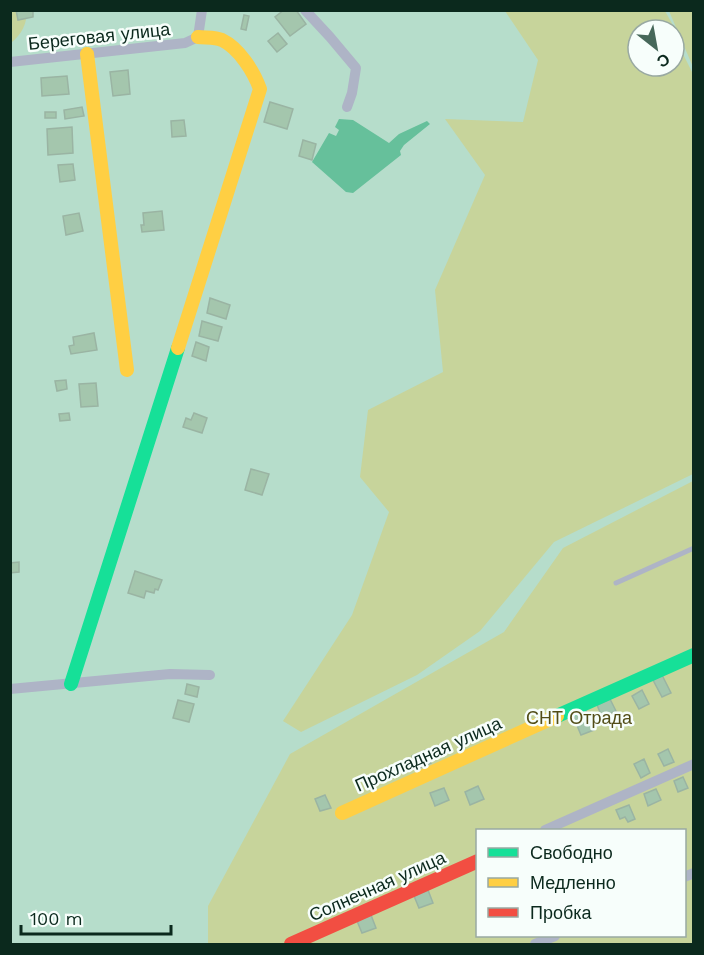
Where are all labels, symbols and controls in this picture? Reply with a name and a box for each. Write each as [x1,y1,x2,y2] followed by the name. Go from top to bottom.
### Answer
[27,18,172,54] street label: Береговая улица
[626,18,686,78] north arrow
[653,49,673,72] text: С
[526,707,633,728] park label: СНТ Отрада
[352,712,505,796] street label: Прохладная улица
[476,829,686,937] legend
[530,842,613,863] text: Свободно
[306,846,449,926] street label: Солнечная улица
[530,872,616,893] text: Медленно
[21,898,171,936] scale bar
[530,902,593,923] text: Пробка
[30,908,83,929] text: 100 m

